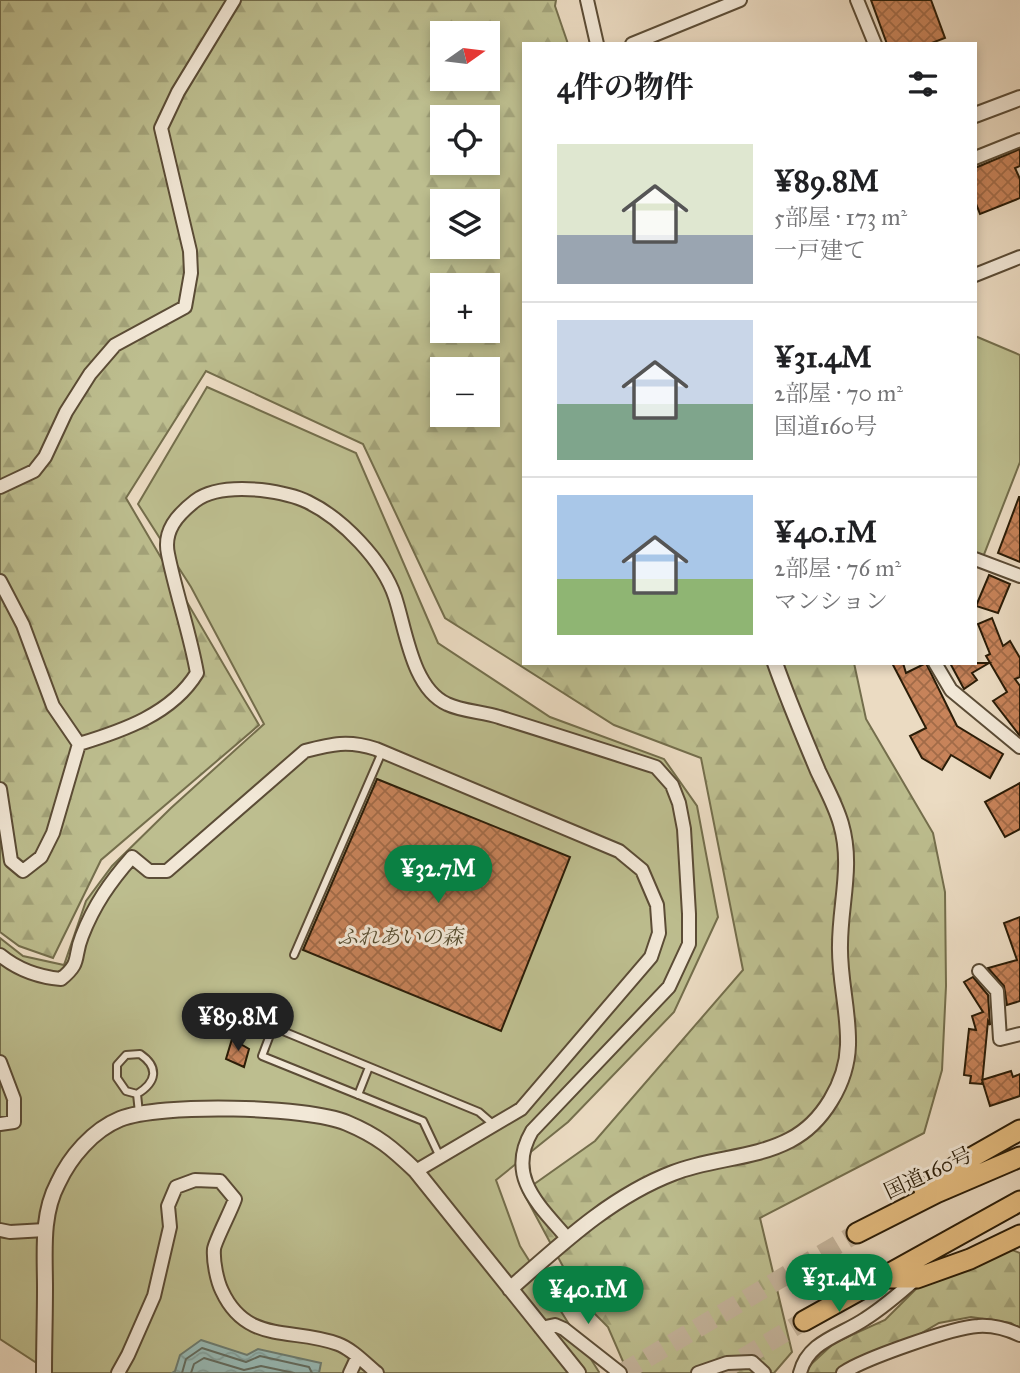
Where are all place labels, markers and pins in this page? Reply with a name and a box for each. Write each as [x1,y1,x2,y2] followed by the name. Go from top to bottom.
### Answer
[381,846,495,905] pin: ¥32.7M
[181,993,295,1053] pin: ¥89.8M
[782,1254,896,1314] pin: ¥31.4M
[531,1266,645,1326] pin: ¥40.1M

